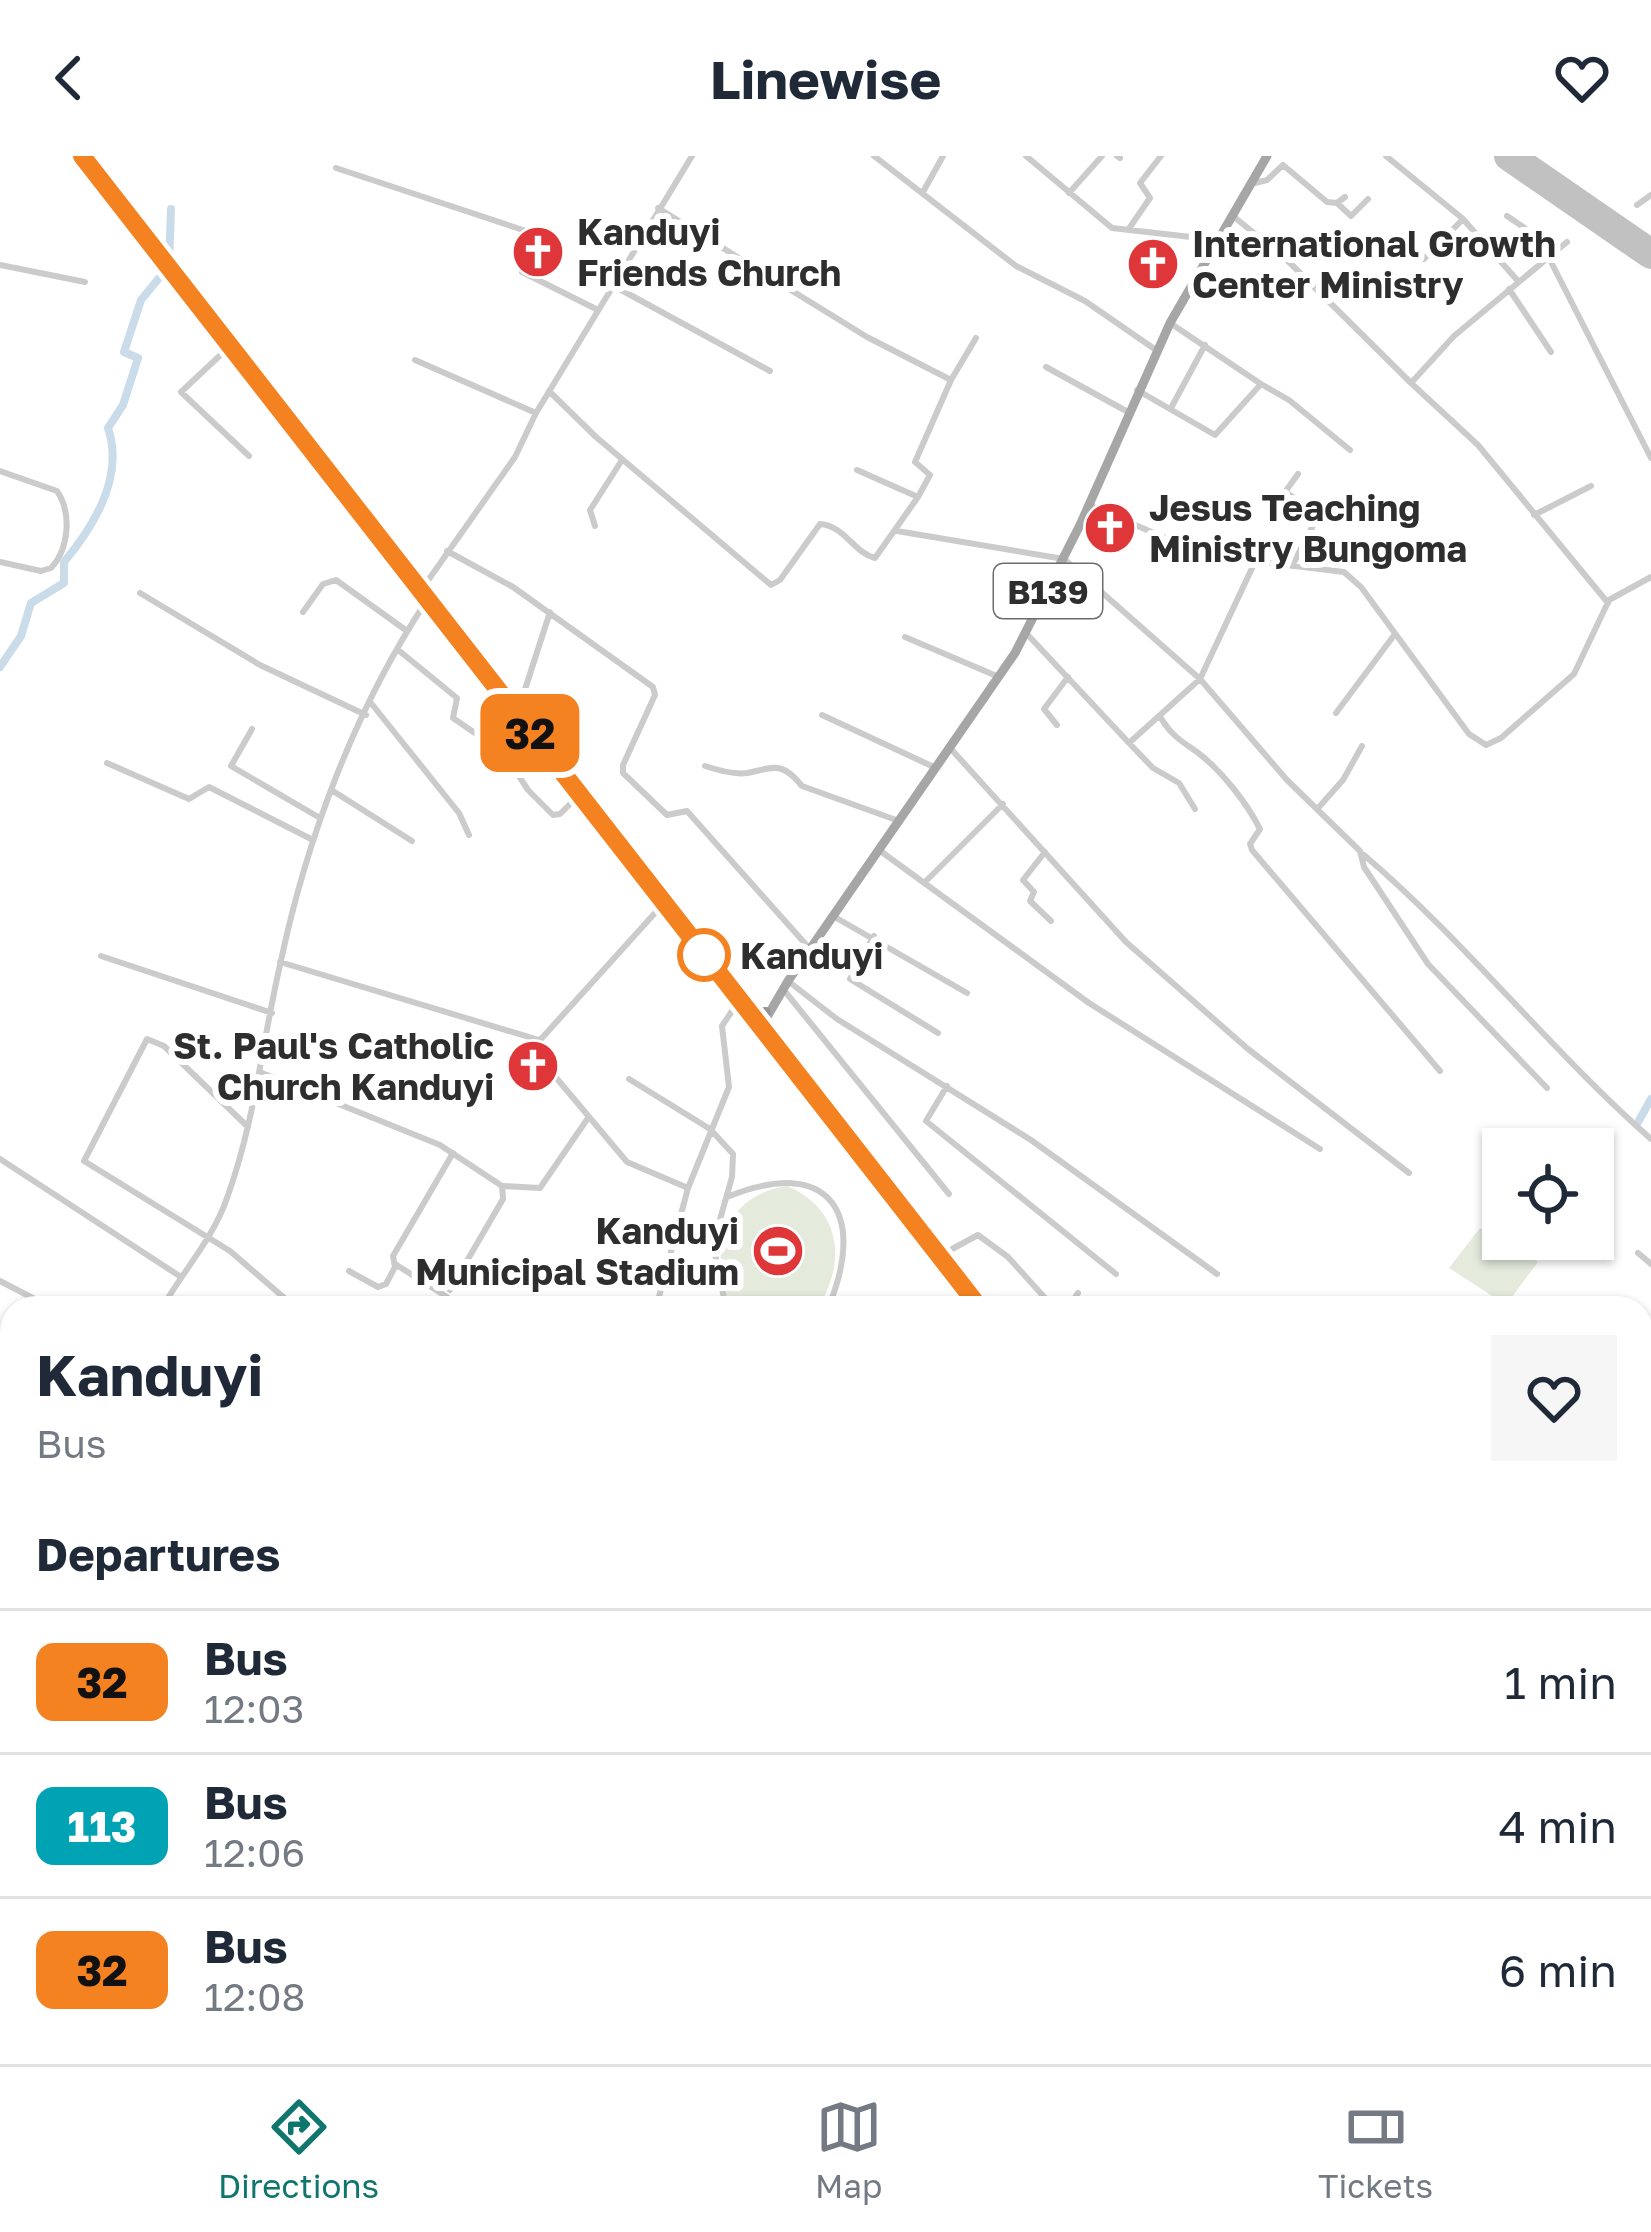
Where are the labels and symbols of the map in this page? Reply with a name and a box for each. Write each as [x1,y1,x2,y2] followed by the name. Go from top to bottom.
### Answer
[577,210,841,294] place label: Kanduyi Friends Church
[1192,222,1556,306] place label: International Growth Center Ministry
[510,224,566,280] church icon: Kanduyi Friends Church
[1125,236,1181,292] church icon: International Growth Center Ministry
[1149,486,1467,570] place label: Jesus Teaching Ministry Bungoma
[1082,500,1138,556] church icon: Jesus Teaching Ministry Bungoma
[994,564,1102,618] road number: B139
[476,694,584,772] line badge: 32
[679,930,729,980] marker: Kanduyi
[740,934,883,977] place label: Kanduyi
[173,1024,494,1108] place label: St. Paul's Catholic Church Kanduyi
[505,1038,561,1094] church icon: St. Paul's Catholic Church Kanduyi
[415,1209,739,1293] place label: Kanduyi Municipal Stadium
[750,1223,806,1279] sports icon: Kanduyi Municipal Stadium

